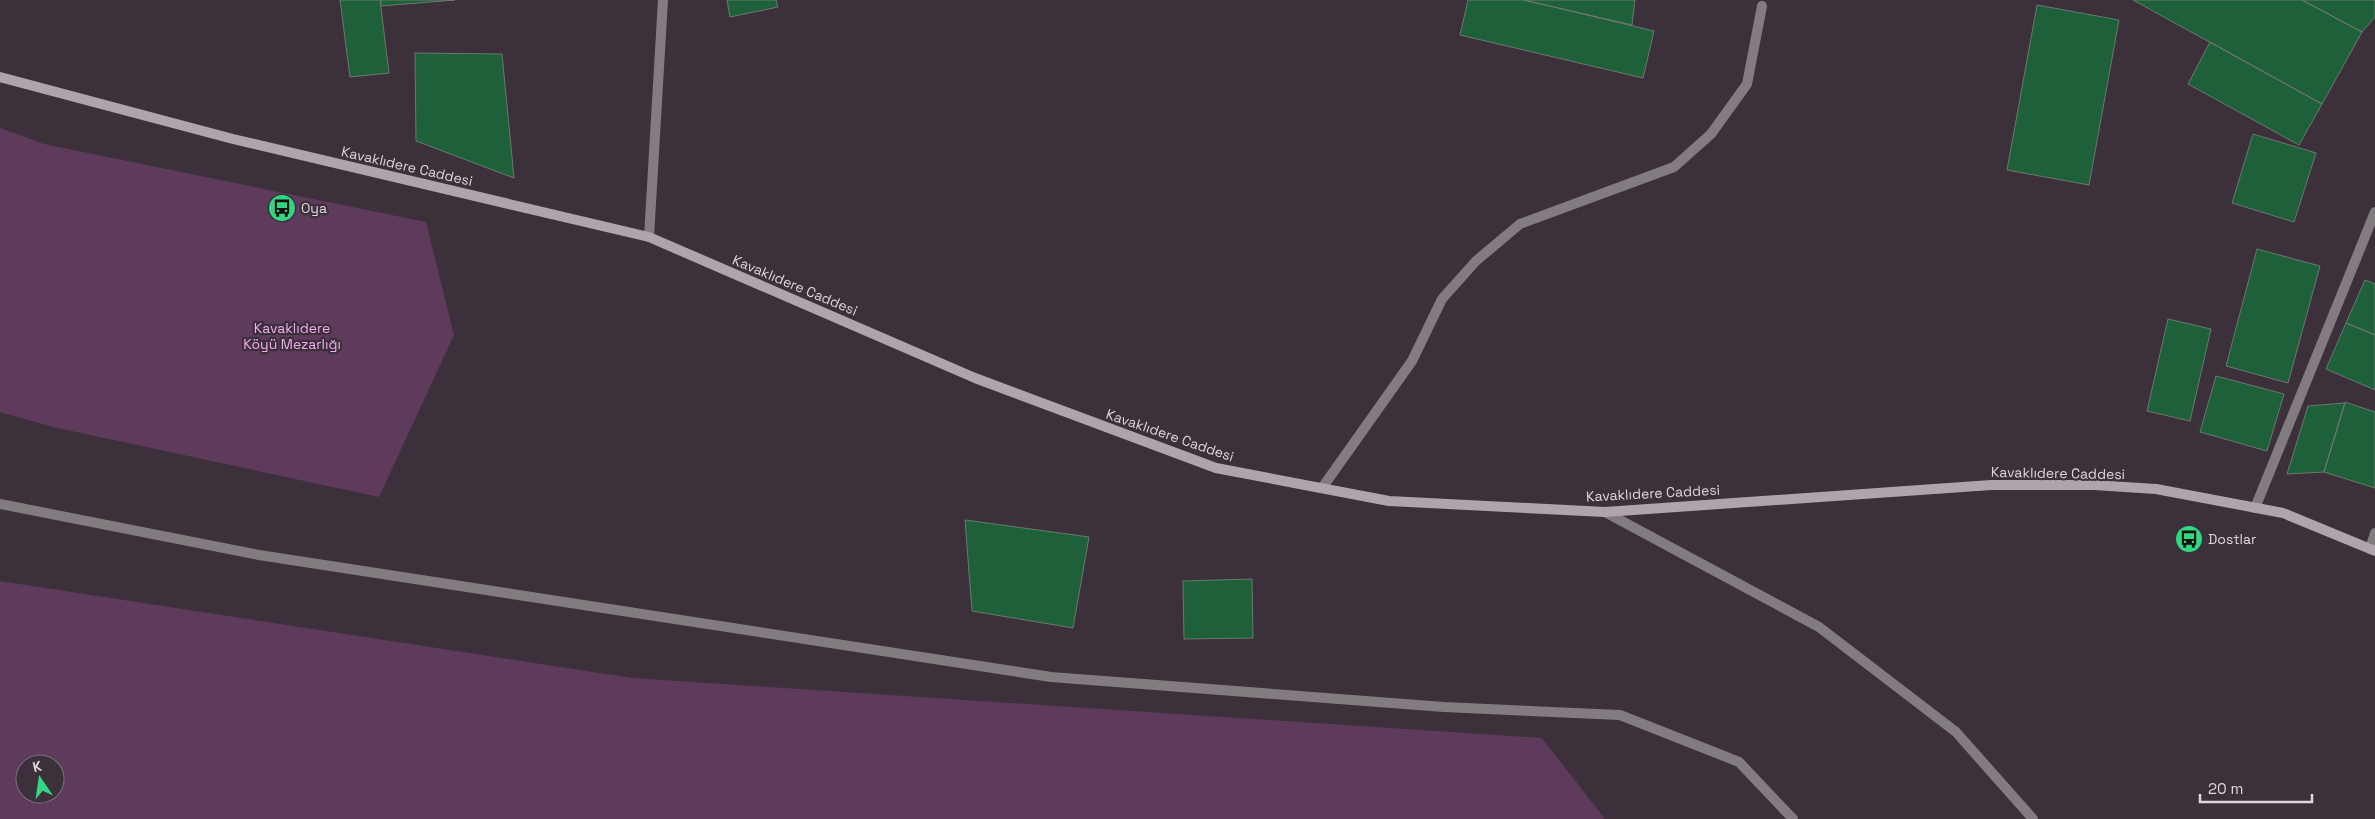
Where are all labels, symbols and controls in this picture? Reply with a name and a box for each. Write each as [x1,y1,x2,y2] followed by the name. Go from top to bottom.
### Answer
[340,142,474,190] street label: Kavaklıdere Caddesi
[267,193,297,223] bus stop icon: Oya
[301,199,327,217] place label: Oya
[730,250,860,320] street label: Kavaklıdere Caddesi
[243,319,341,353] park label: Kavaklıdere Köyü Mezarlığı
[1104,405,1236,465] street label: Kavaklıdere Caddesi
[1991,463,2125,483] street label: Kavaklıdere Caddesi
[1586,481,1720,505] street label: Kavaklıdere Caddesi
[2174,524,2204,554] bus stop icon: Dostlar
[2208,530,2256,548] place label: Dostlar
[15,754,65,804] north arrow
[31,757,44,776] text: K
[2200,772,2312,804] scale bar
[2208,779,2243,798] text: 20 m

